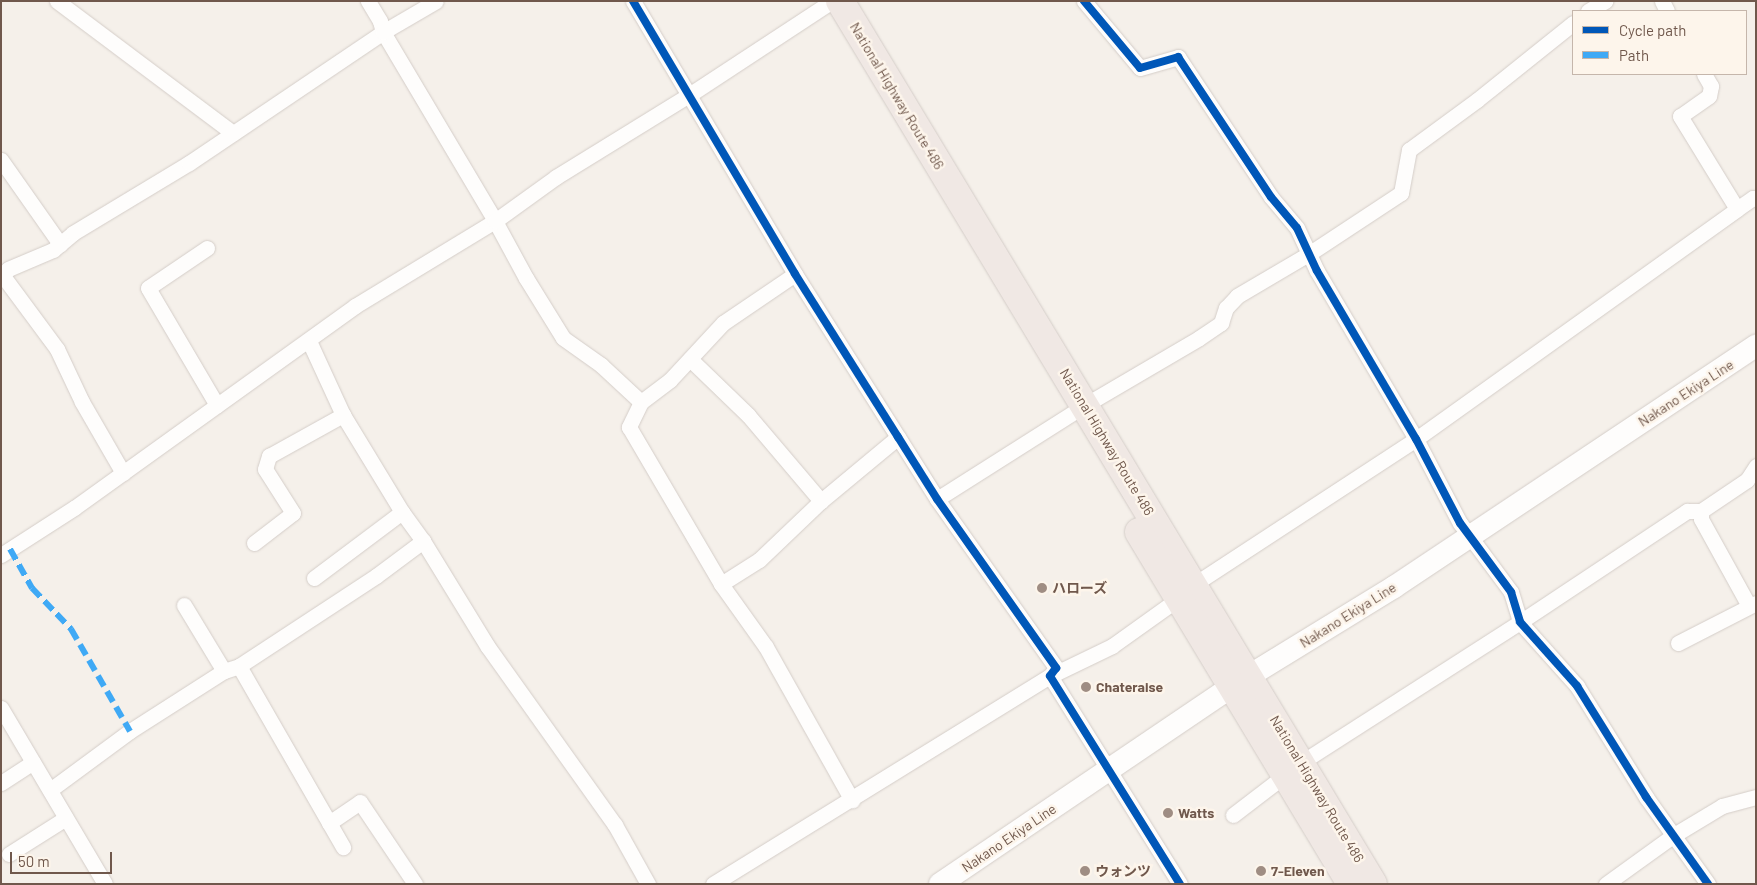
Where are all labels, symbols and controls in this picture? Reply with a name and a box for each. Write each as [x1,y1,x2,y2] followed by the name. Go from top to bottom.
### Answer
[1572,10,1747,75] legend
[846,19,948,173] street label: National Highway Route 486
[1619,21,1686,39] text: Cycle path
[1619,46,1649,64] text: Path
[1635,356,1737,430] street label: Nakano Ekiya Line
[1056,365,1158,519] street label: National Highway Route 486
[1297,579,1399,651] street label: Nakano Ekiya Line
[1052,580,1108,596] place label: ハローズ
[1036,582,1048,594] marker: ハローズ
[1096,679,1163,695] place label: Chateraise
[1080,681,1092,693] marker: Chateraise
[1266,712,1368,866] street label: National Highway Route 486
[959,800,1059,876] street label: Nakano Ekiya Line
[1178,805,1214,821] place label: Watts
[1162,807,1174,819] marker: Watts
[12,842,115,874] scale bar
[18,852,50,870] text: 50 m
[1095,863,1151,879] place label: ウォンツ
[1271,863,1325,879] place label: 7-Eleven
[1079,865,1091,877] marker: ウォンツ
[1255,865,1267,877] marker: 7-Eleven

